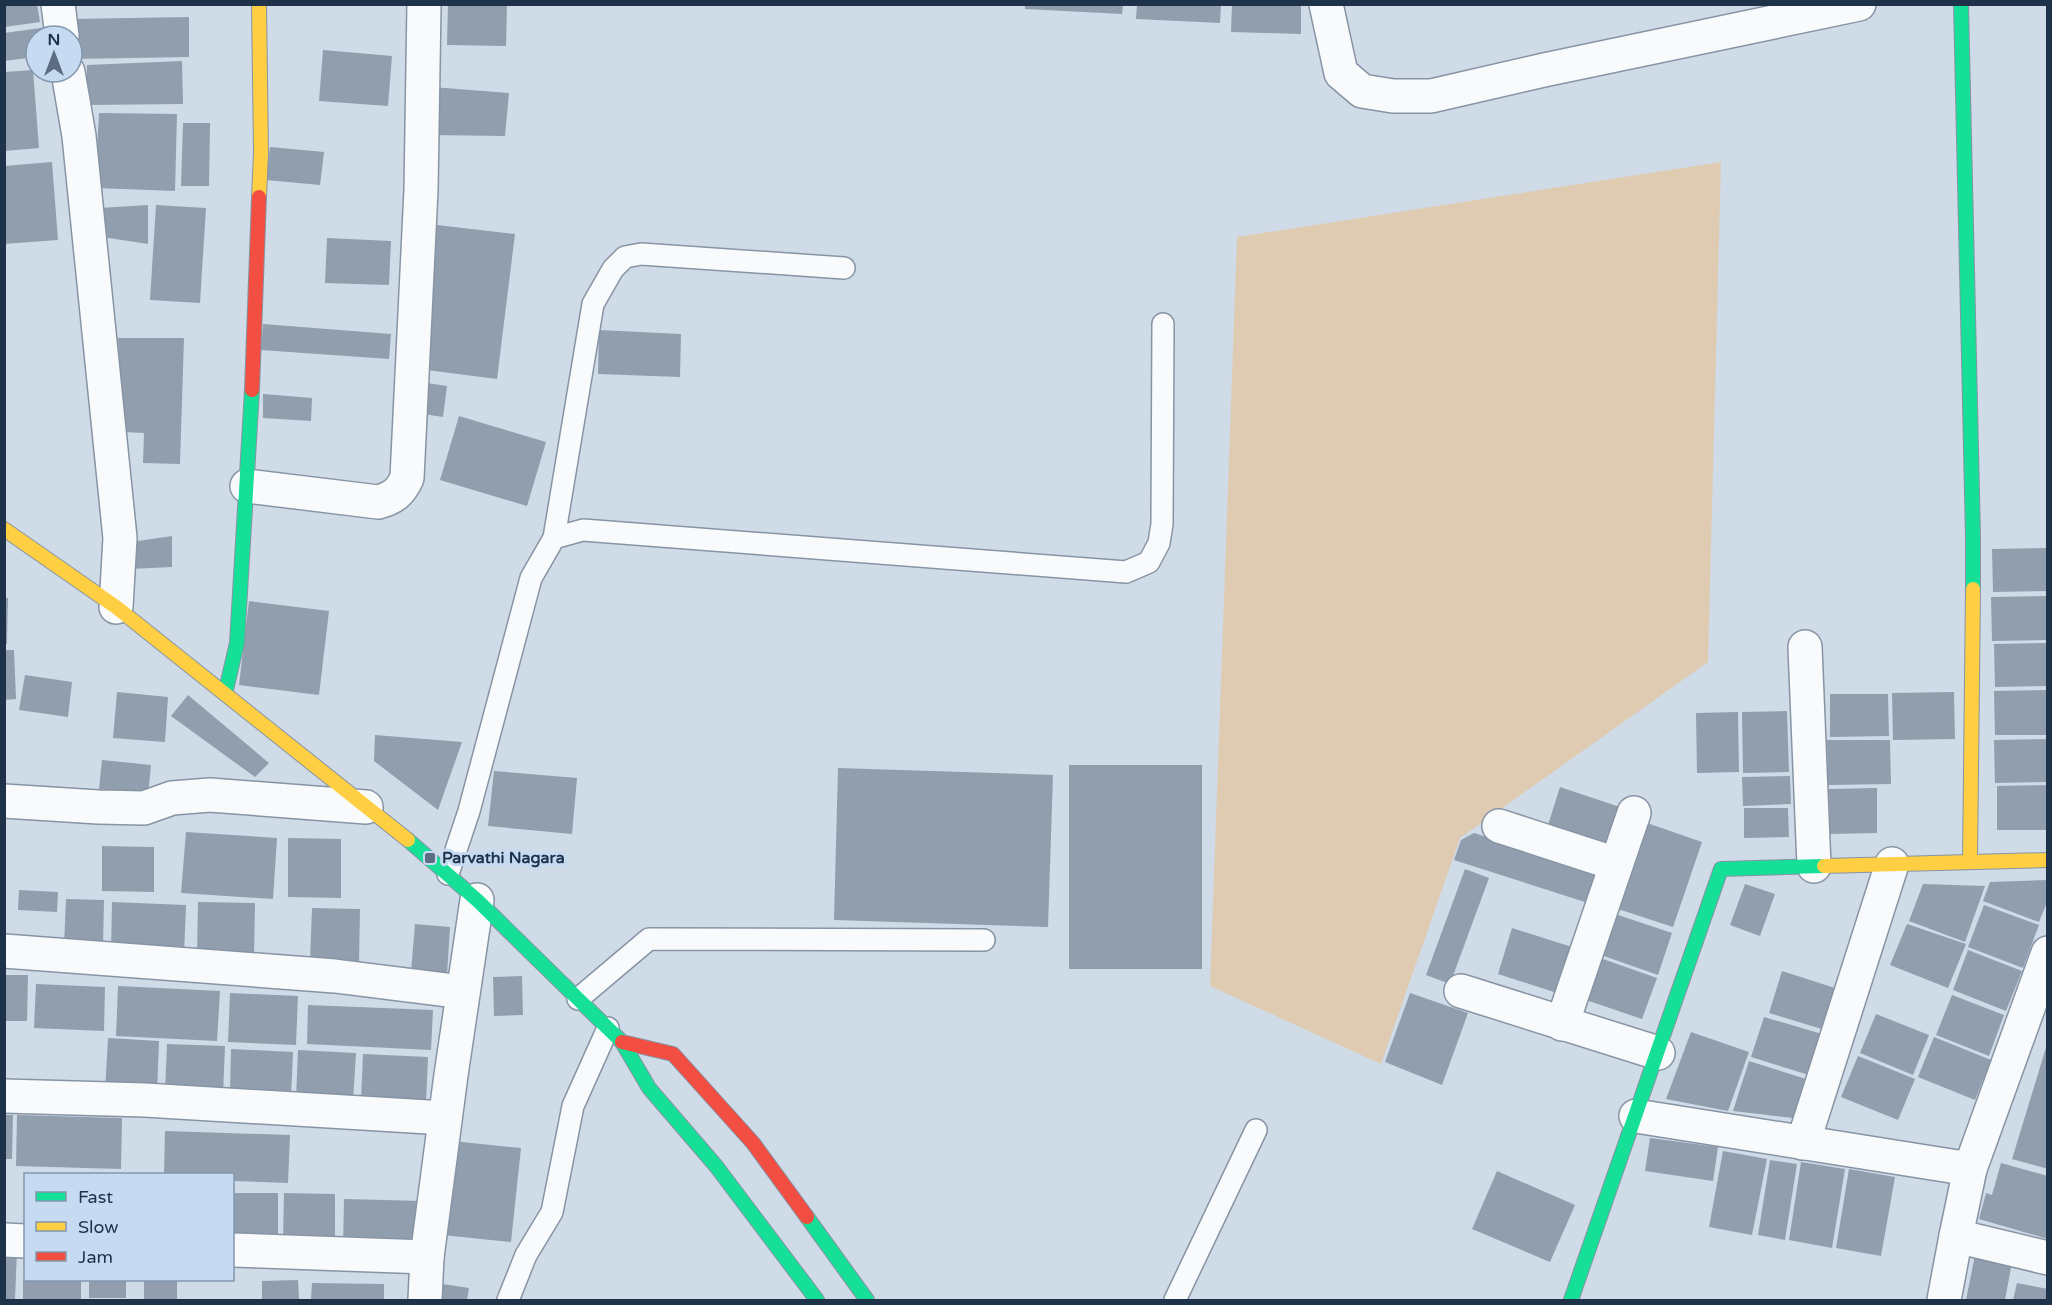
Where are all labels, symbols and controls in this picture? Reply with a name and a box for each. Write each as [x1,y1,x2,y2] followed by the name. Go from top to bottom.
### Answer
[24,24,84,84] north arrow
[48,30,60,50] text: N
[442,848,565,868] place label: Parvathi Nagara
[423,851,437,865] marker: Parvathi Nagara
[24,1173,234,1281] legend
[78,1186,113,1208] text: Fast
[78,1216,119,1238] text: Slow
[78,1246,113,1268] text: Jam

